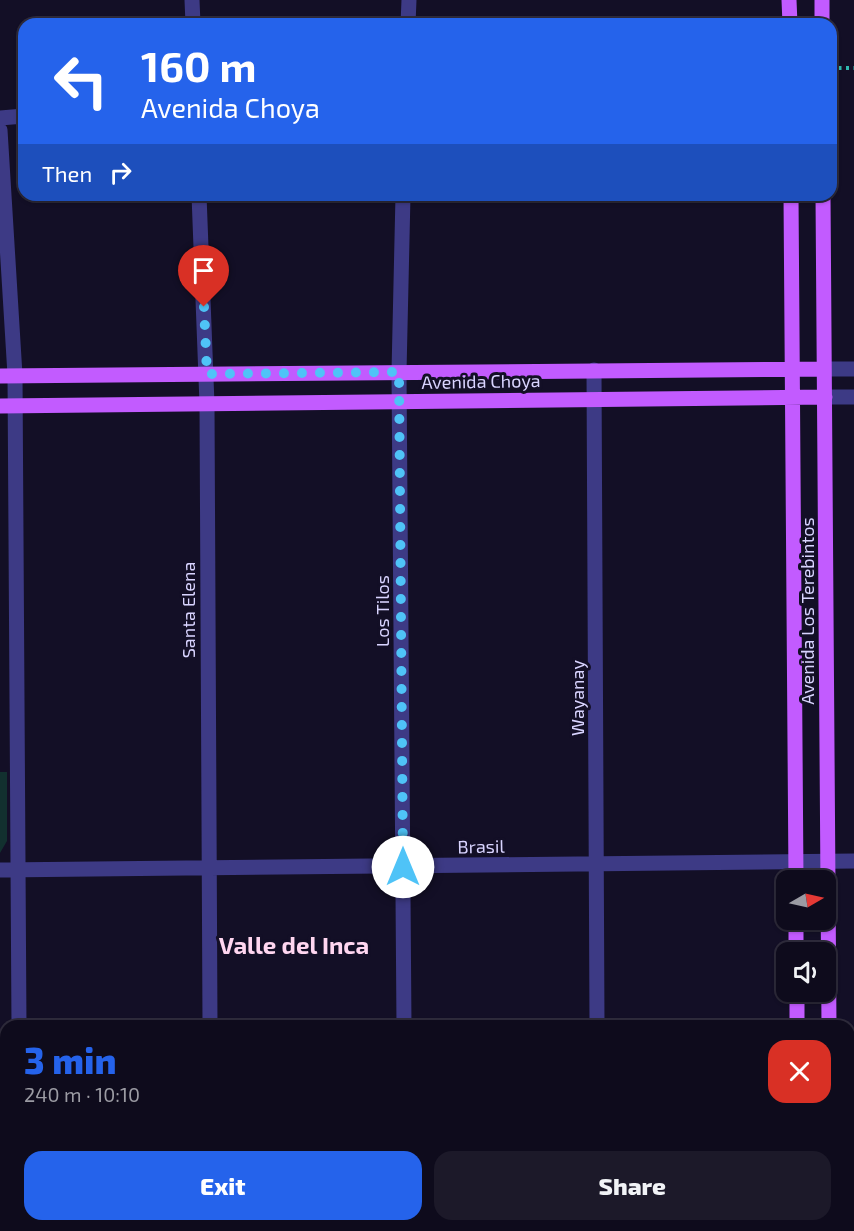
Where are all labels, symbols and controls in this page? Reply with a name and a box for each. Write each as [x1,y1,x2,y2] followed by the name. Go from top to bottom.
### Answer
[141,40,257,90] text: 160 m
[42,42,120,120] icon: left
[141,91,320,123] text: Avenida Choya
[104,156,137,189] icon: right
[42,160,92,186] text: Then
[178,245,229,307] pin
[187,254,220,287] icon: arrive
[421,369,541,393] street label: Avenida Choya
[796,517,818,705] street label: Avenida Los Terebintos
[177,562,199,658] street label: Santa Elena
[371,575,393,647] street label: Los Tilos
[566,660,588,736] street label: Wayanay
[371,835,435,899] position arrow
[457,835,505,857] street label: Brasil
[776,870,836,930] north arrow
[776,870,836,1002] map controls
[219,930,369,959] district label: Valle del Inca
[776,942,836,1002] button: sound
[24,1038,117,1081] text: 3 min
[768,1040,831,1103] button: close
[24,1082,140,1106] text: 240 m · 10:10
[24,1151,422,1220] button: Exit
[434,1151,831,1220] button: Share

